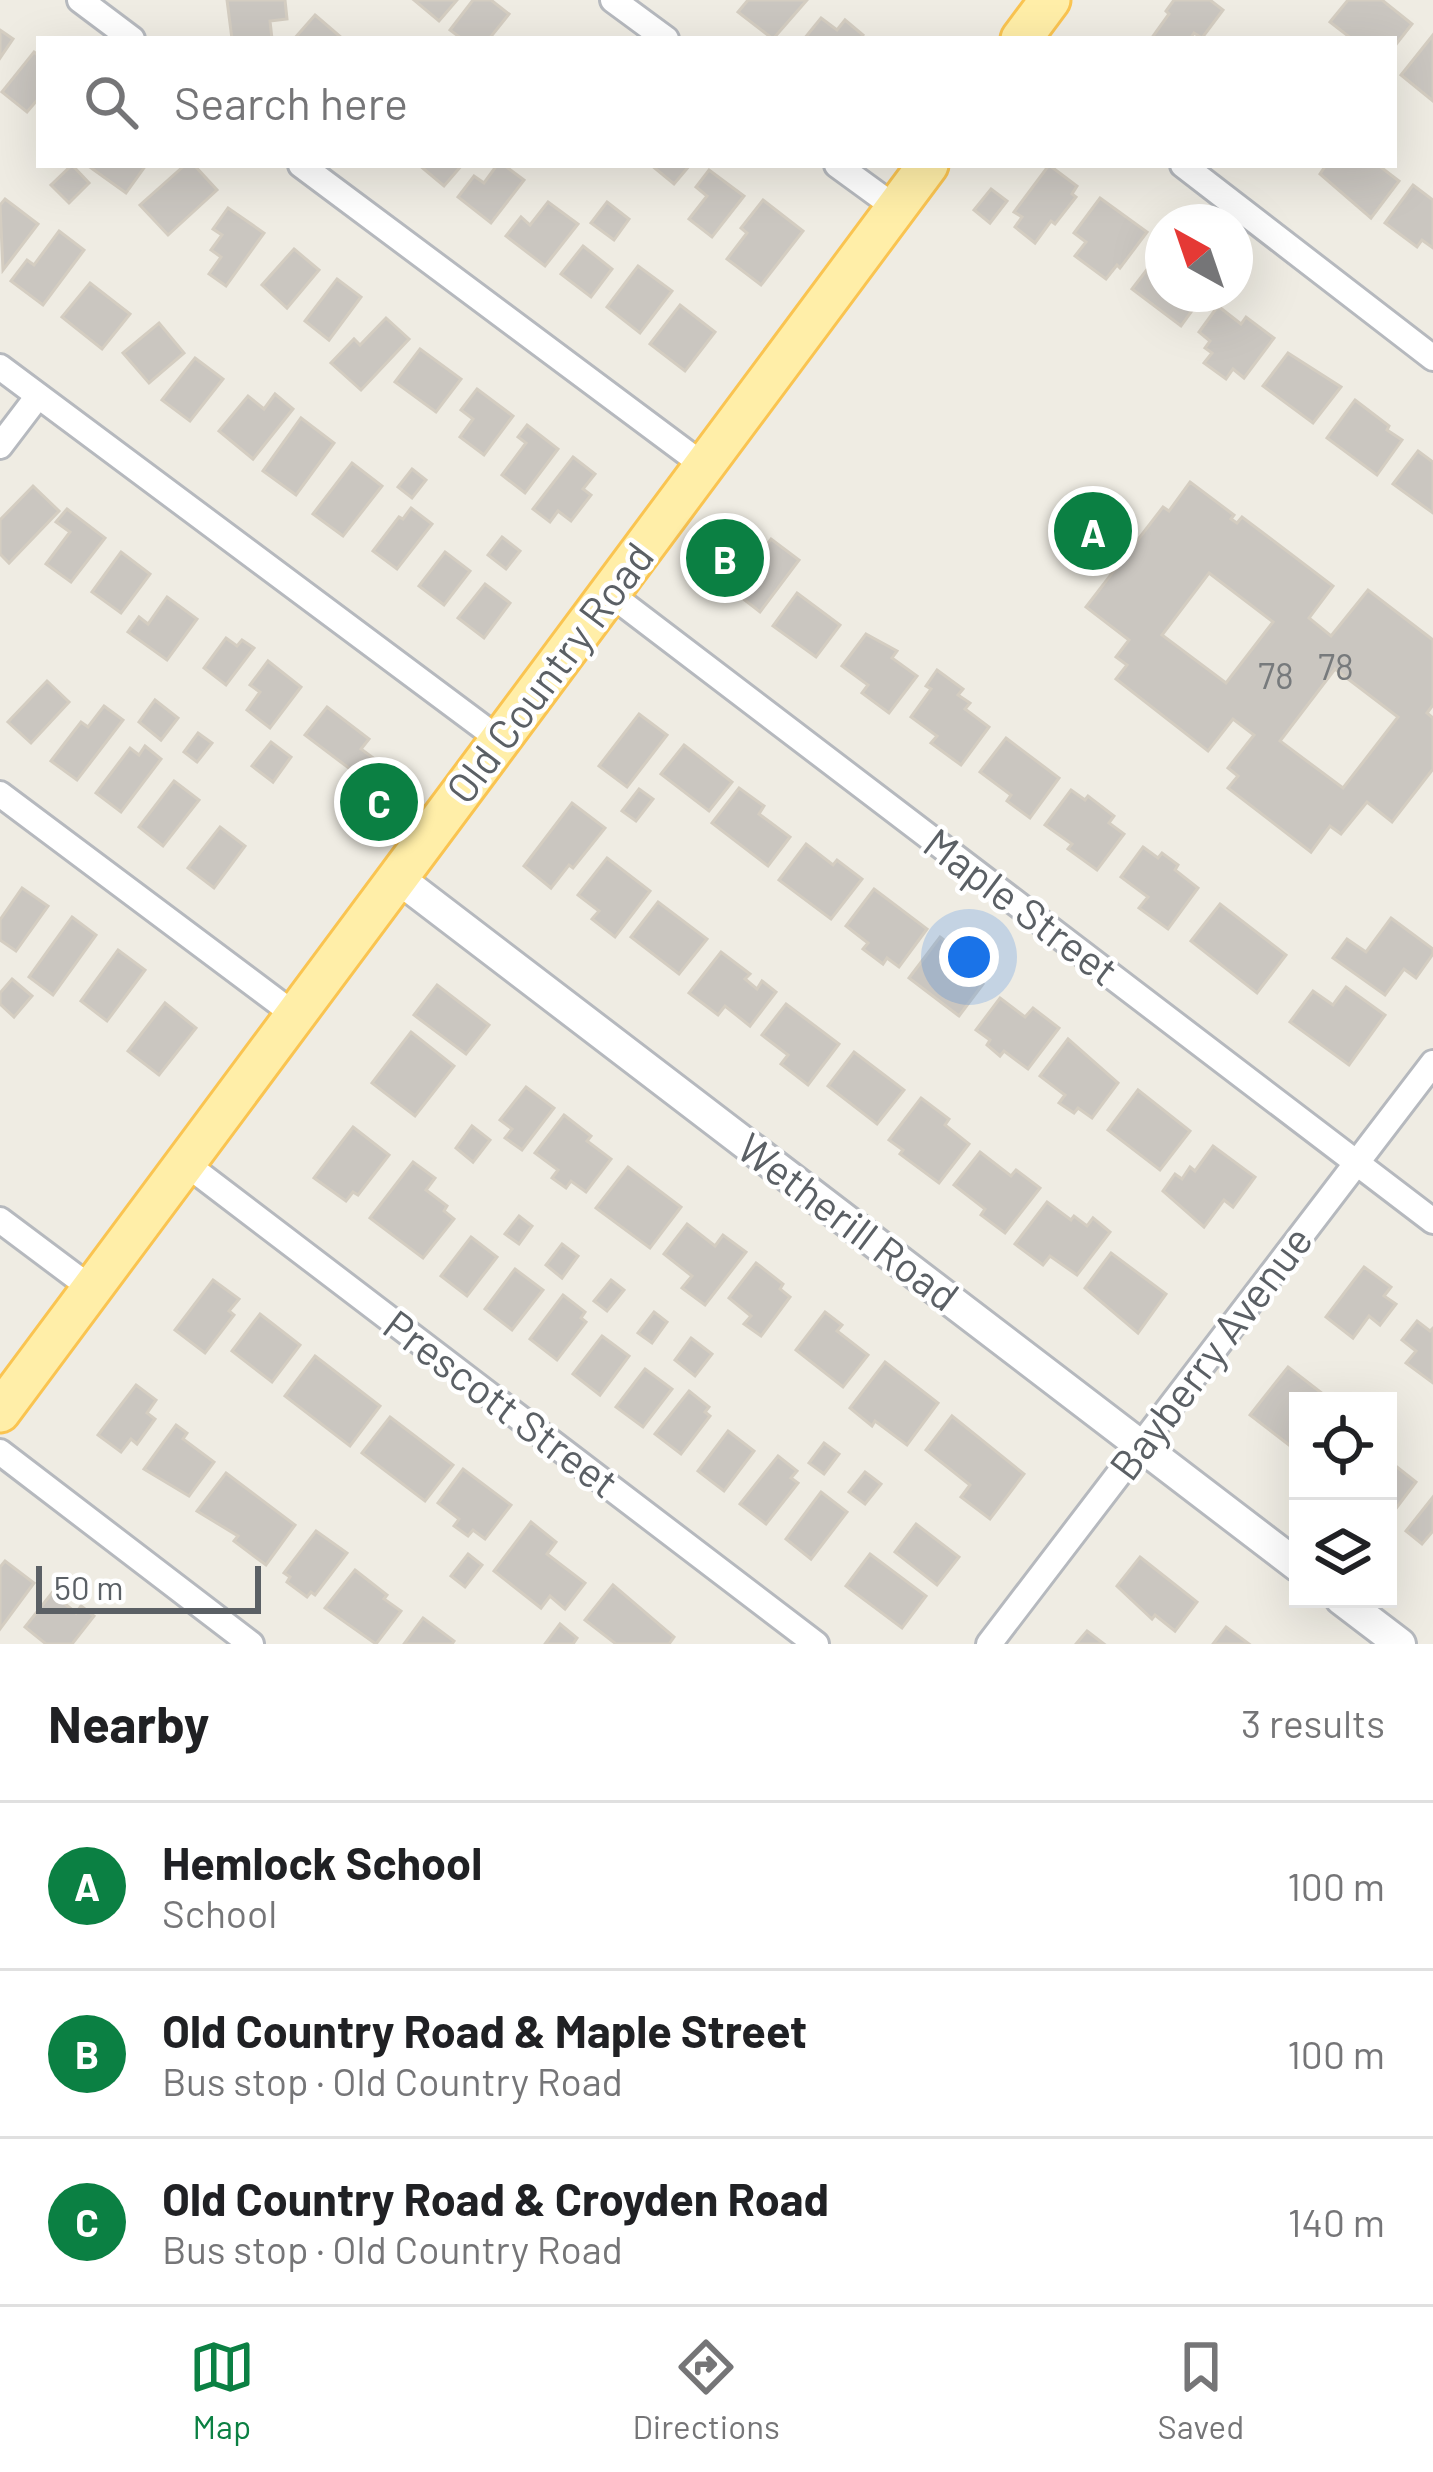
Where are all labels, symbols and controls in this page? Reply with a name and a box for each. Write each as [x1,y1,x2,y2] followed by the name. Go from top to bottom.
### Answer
[36,36,1397,168] search box
[78,69,144,135] icon: search
[174,75,408,129] text: Search here
[1145,204,1253,312] north arrow
[1054,486,1132,576] pin: A
[686,513,764,603] pin: B
[434,532,663,812] street label: Old Country Road
[1318,644,1354,687] house number: 78
[1258,653,1294,696] house number: 78
[340,757,418,847] pin: C
[915,816,1129,995] street label: Maple Street
[939,927,999,987] your location
[729,1121,969,1320] street label: Wetherill Road
[1098,1215,1322,1489] street label: Bayberry Avenue
[375,1298,629,1507] street label: Prescott Street
[1289,1392,1397,1608] map controls
[1289,1392,1397,1500] button: locate
[1289,1500,1397,1608] button: layers
[36,1560,261,1613] scale bar
[54,1567,124,1607] text: 50 m
[48,1692,209,1753] text: Nearby
[1241,1699,1385,1746] text: 3 results
[162,1835,482,1889] text: Hemlock School
[74,1862,100,1909] text: A
[1287,1862,1385,1909] text: 100 m
[162,1889,277,1936] text: School
[162,2003,807,2057] text: Old Country Road & Maple Street
[75,2030,99,2077] text: B
[1287,2030,1385,2077] text: 100 m
[162,2057,623,2104] text: Bus stop · Old Country Road
[162,2171,829,2225] text: Old Country Road & Croyden Road
[75,2198,99,2245] text: C
[1288,2198,1385,2245] text: 140 m
[162,2225,623,2272] text: Bus stop · Old Country Road
[189,2334,255,2446] tab: Map
[632,2334,780,2446] tab: Directions
[1158,2334,1244,2446] tab: Saved

